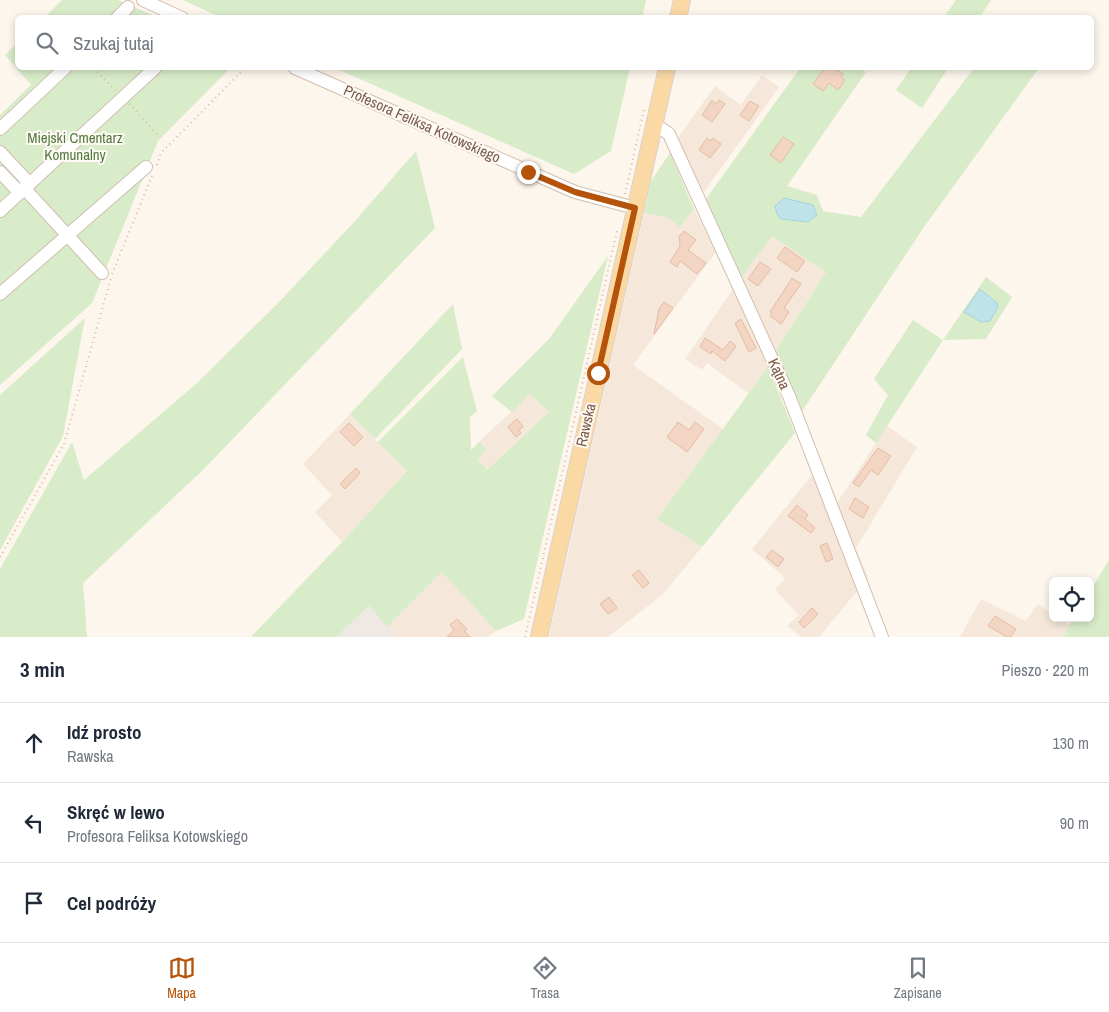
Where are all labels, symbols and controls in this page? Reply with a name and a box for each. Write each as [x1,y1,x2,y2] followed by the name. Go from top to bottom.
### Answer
[15,15,1094,70] search box
[33,29,61,57] icon: search
[73,30,154,56] text: Szukaj tutaj
[340,79,504,168] street label: Profesora Feliksa Kotowskiego
[27,127,123,165] park label: Miejski Cmentarz Komunalny
[517,161,540,184] route end
[763,355,796,393] street label: Kątna
[587,362,610,385] route start
[570,401,601,449] street label: Rawska
[1049,577,1094,622] map controls
[1049,577,1094,622] button: locate
[20,655,65,684] text: 3 min
[1001,659,1089,681] text: Pieszo · 220 m
[67,719,141,745] text: Idź prosto
[20,729,48,757] icon: ahead
[1053,732,1089,754] text: 130 m
[67,745,114,767] text: Rawska
[67,799,165,825] text: Skręć w lewo
[20,809,48,837] icon: left
[1060,812,1089,834] text: 90 m
[67,825,248,847] text: Profesora Feliksa Kotowskiego
[20,889,48,917] icon: arrive
[67,890,156,916] text: Cel podróży
[167,954,196,1002] tab: Mapa
[530,954,559,1002] tab: Trasa
[894,954,942,1002] tab: Zapisane

